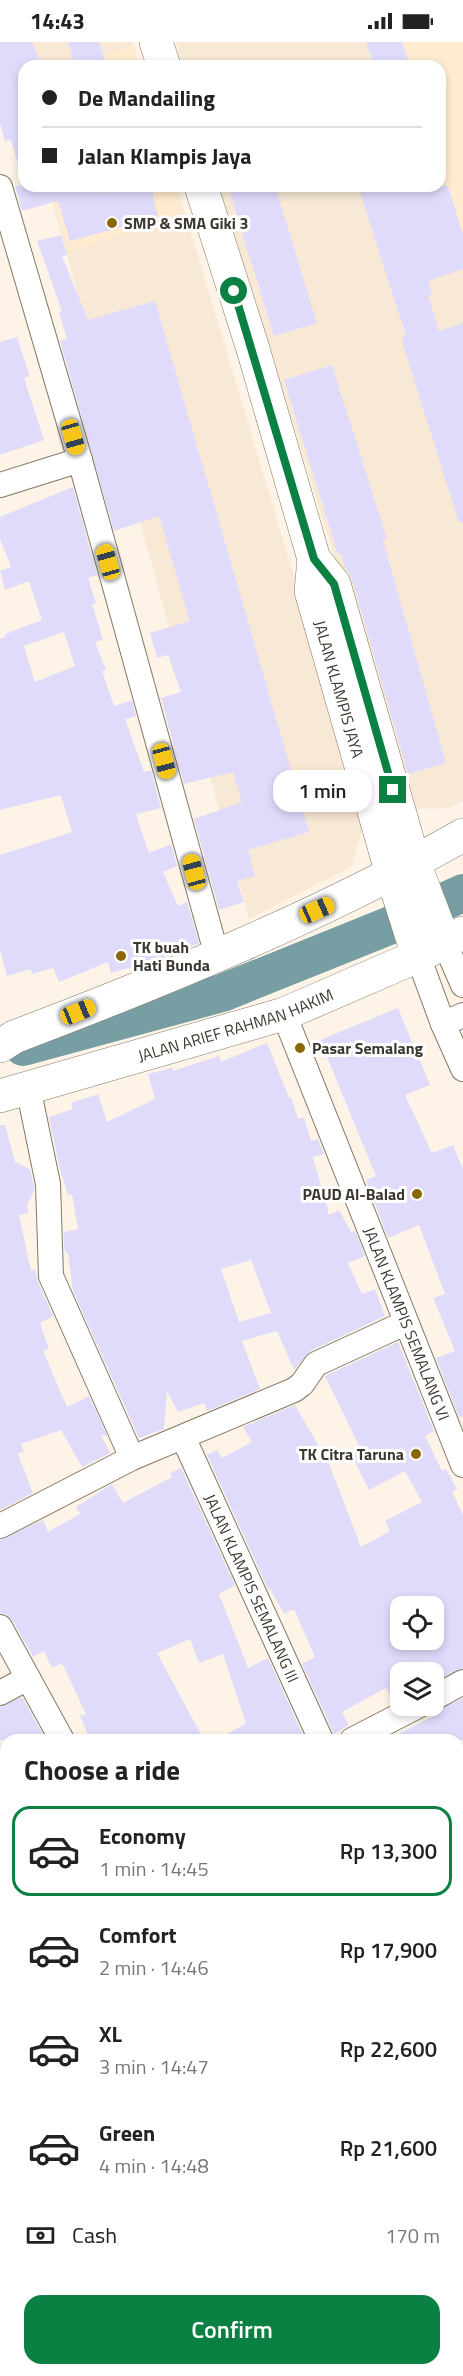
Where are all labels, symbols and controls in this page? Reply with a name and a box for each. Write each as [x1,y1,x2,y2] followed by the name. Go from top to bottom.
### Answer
[30,4,85,38] text: 14:43
[78,81,215,115] text: De Mandailing
[78,139,251,173] text: Jalan Klampis Jaya
[124,211,248,235] place label: SMP & SMA Giki 3
[105,216,119,230] marker: SMP & SMA Giki 3
[220,277,247,304] route start
[59,417,87,457] car
[94,542,122,582] car
[308,617,370,761] street label: JALAN KLAMPIS JAYA
[151,741,177,781] car
[273,769,372,811] callout: 1 min
[298,775,347,806] text: 1 min
[379,776,406,803] route end
[181,852,207,892] car
[297,894,337,926] car
[133,935,210,977] place label: TK buah Hati Bunda
[114,949,128,963] marker: TK buah Hati Bunda
[135,982,337,1068] street label: JALAN ARIEF RAHMAN HAKIM
[58,997,98,1027] car
[312,1036,424,1060] place label: Pasar Semalang
[293,1041,307,1055] marker: Pasar Semalang
[302,1182,405,1206] place label: PAUD Al-Balad
[410,1187,424,1201] marker: PAUD Al-Balad
[358,1223,456,1424] street label: JALAN KLAMPIS SEMALANG VI
[299,1442,404,1466] place label: TK Citra Taruna
[409,1447,423,1461] marker: TK Citra Taruna
[198,1490,305,1686] street label: JALAN KLAMPIS SEMALANG III
[390,1596,444,1716] map controls
[390,1596,444,1650] button: locate
[390,1662,444,1716] button: layers
[24,1749,180,1790] text: Choose a ride
[99,1819,186,1853] text: Economy
[27,1824,81,1878] icon: car
[340,1834,437,1868] text: Rp 13,300
[99,1853,209,1884] text: 1 min · 14:45
[99,1918,177,1952] text: Comfort
[27,1923,81,1977] icon: car
[340,1933,437,1967] text: Rp 17,900
[99,1952,209,1983] text: 2 min · 14:46
[99,2017,122,2051] text: XL
[27,2022,81,2076] icon: car
[340,2032,437,2066] text: Rp 22,600
[99,2051,209,2082] text: 3 min · 14:47
[99,2116,155,2150] text: Green
[27,2121,81,2175] icon: car
[340,2131,437,2165] text: Rp 21,600
[99,2150,209,2181] text: 4 min · 14:48
[72,2218,117,2252] text: Cash
[24,2219,57,2252] icon: cash
[385,2220,440,2251] text: 170 m
[24,2295,440,2364] button: Confirm

